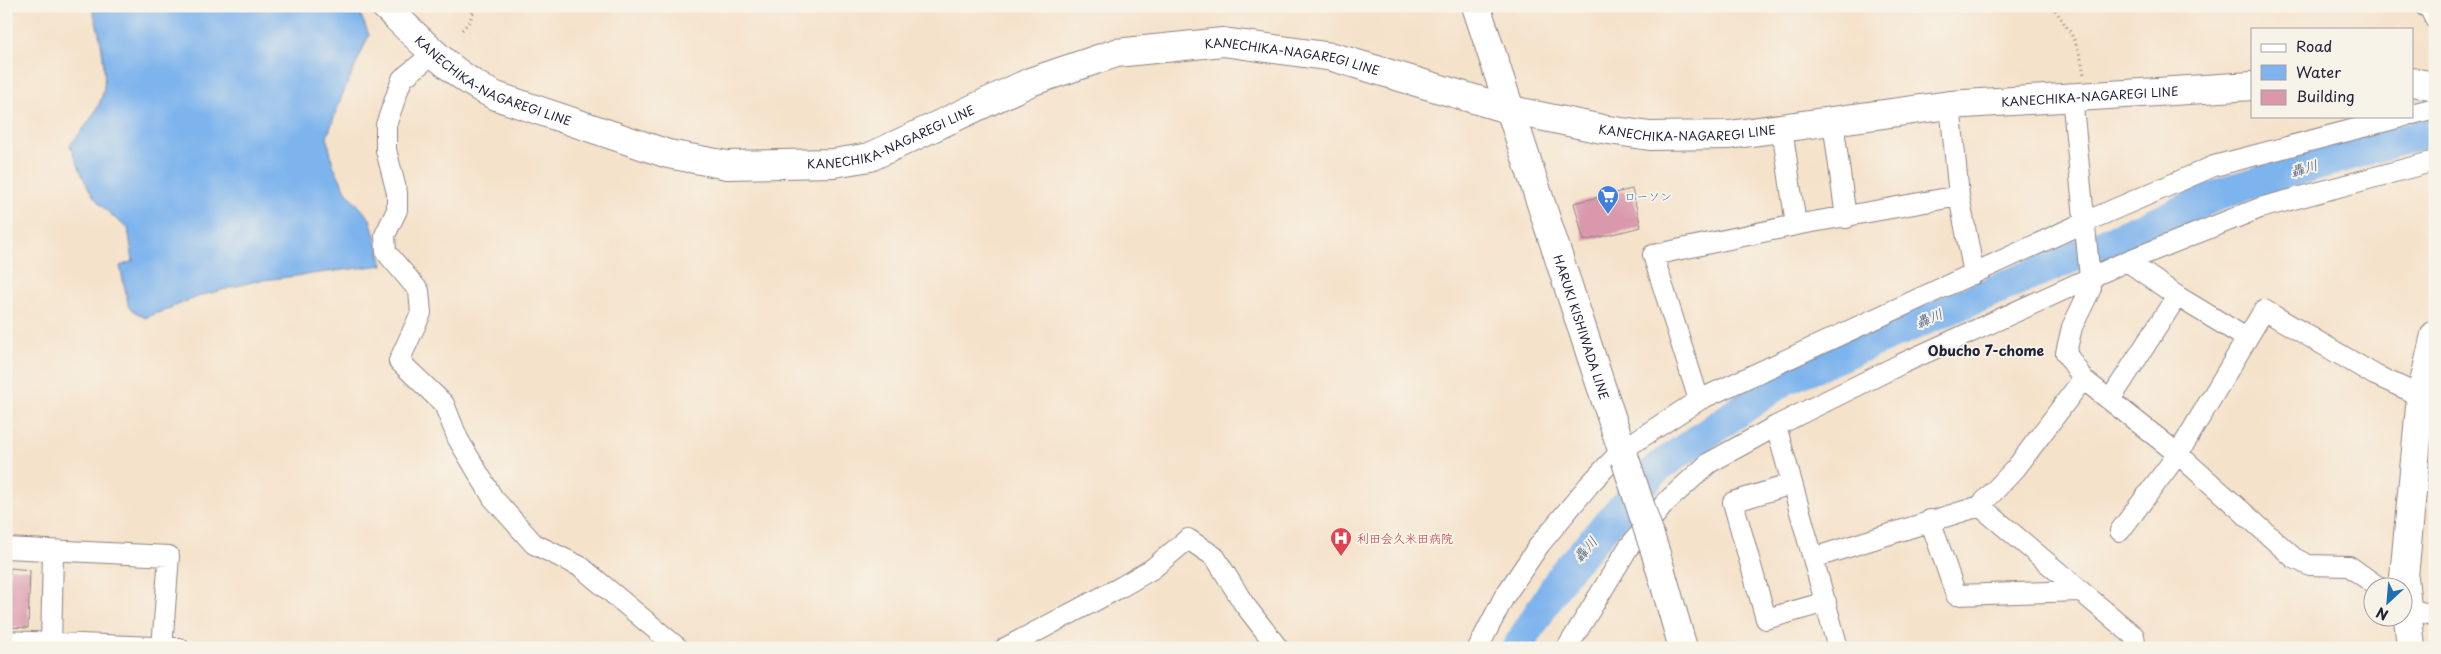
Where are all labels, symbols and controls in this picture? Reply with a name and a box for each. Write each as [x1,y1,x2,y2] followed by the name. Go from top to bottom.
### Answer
[2251,28,2414,118] legend
[411,31,574,130] street label: KANECHIKA-NAGAREGI LINE
[1204,33,1382,79] street label: KANECHIKA-NAGAREGI LINE
[2296,34,2332,57] text: Road
[2296,60,2341,83] text: Water
[2001,82,2179,111] street label: KANECHIKA-NAGAREGI LINE
[2296,84,2355,107] text: Building
[807,100,977,173] street label: KANECHIKA-NAGAREGI LINE
[1597,120,1777,145] street label: KANECHIKA-NAGAREGI LINE
[2288,154,2320,182] water label: 轟川
[1596,184,1620,215] supermarket icon: ローソン
[1624,187,1672,205] place label: ローソン
[1549,252,1614,402] street label: HARUKI KISHIWADA LINE
[1912,303,1946,333] water label: 轟川
[1928,340,2045,361] district label: Obucho 7-chome
[1329,526,1353,557] hospital icon: 利田会久米田病院
[1357,529,1453,547] place label: 利田会久米田病院
[1568,532,1602,566] water label: 轟川
[2364,576,2414,626] north arrow
[2372,602,2392,626] text: N

